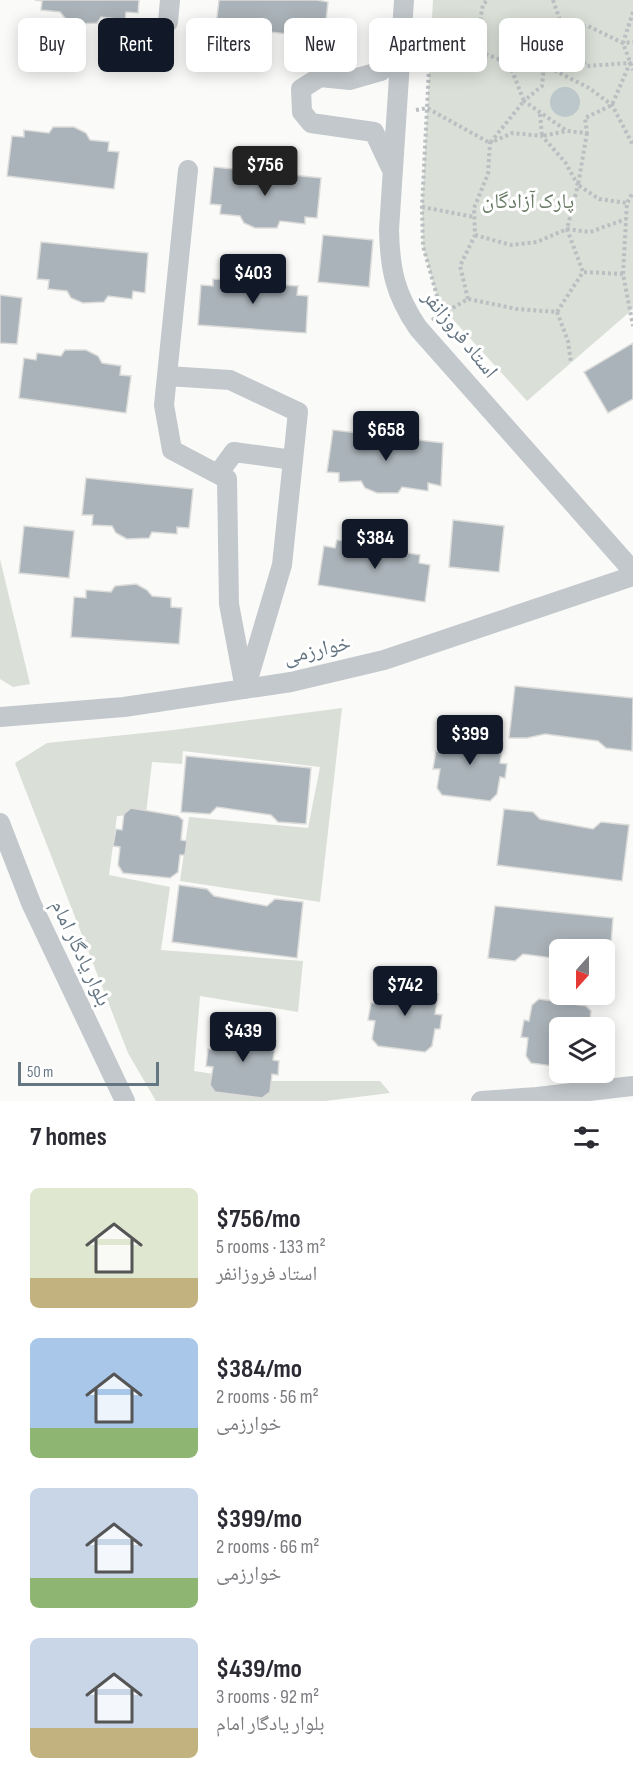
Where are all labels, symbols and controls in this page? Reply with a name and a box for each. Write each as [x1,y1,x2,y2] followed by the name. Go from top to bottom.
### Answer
[18,18,86,72] chip: Buy
[98,18,174,72] chip: Rent
[186,18,272,72] chip: Filters
[284,18,357,72] chip: New
[369,18,487,72] chip: Apartment
[499,18,585,72] chip: House
[229,146,301,197] pin: $756
[246,153,284,177] text: $756
[482,189,574,214] park label: پارک آزادگان
[217,254,289,305] pin: $403
[234,261,272,285] text: $403
[416,284,503,383] street label: استاد فروزانفر
[350,411,422,462] pin: $658
[367,418,405,442] text: $658
[339,519,411,570] pin: $384
[356,526,394,550] text: $384
[281,630,353,670] street label: خوارزمی
[434,715,506,766] pin: $399
[451,722,489,746] text: $399
[45,896,116,1010] street label: بلوار یادگار امام
[549,939,615,1005] north arrow
[549,939,615,1083] map controls
[369,966,441,1017] pin: $742
[387,973,423,997] text: $742
[207,1012,279,1063] pin: $439
[549,1017,615,1083] button: layers
[224,1019,262,1043] text: $439
[18,1059,159,1086] scale bar
[27,1063,53,1082] text: 50 m
[570,1121,603,1154] icon: filters
[30,1122,107,1153] text: 7 homes
[216,1204,301,1235] text: $756/mo
[78,1212,150,1284] icon: home
[216,1235,326,1259] text: 5 rooms · 133 m²
[216,1262,317,1286] text: استاد فروزانفر
[216,1354,302,1385] text: $384/mo
[78,1362,150,1434] icon: home
[216,1385,319,1409] text: 2 rooms · 56 m²
[216,1412,281,1436] text: خوارزمی
[216,1504,302,1535] text: $399/mo
[78,1512,150,1584] icon: home
[216,1535,320,1559] text: 2 rooms · 66 m²
[216,1562,281,1586] text: خوارزمی
[216,1654,302,1685] text: $439/mo
[78,1662,150,1734] icon: home
[216,1685,319,1709] text: 3 rooms · 92 m²
[216,1712,325,1736] text: بلوار یادگار امام

